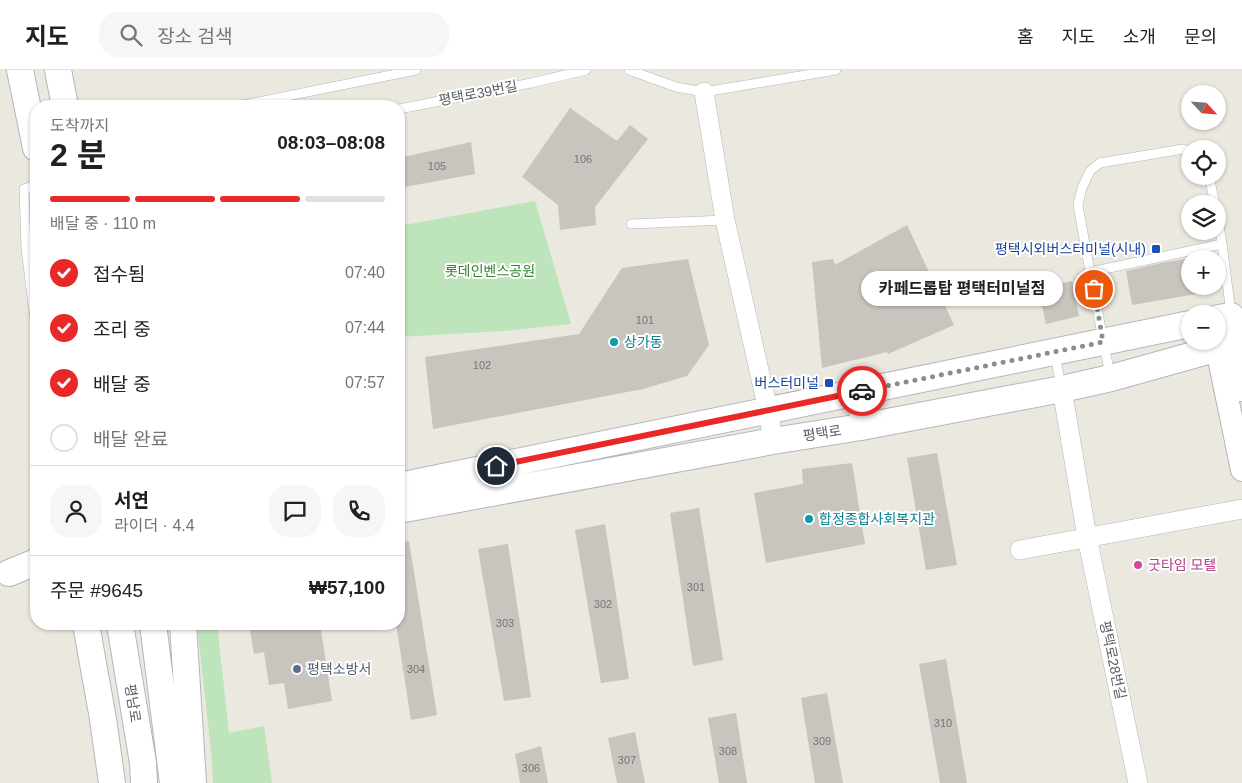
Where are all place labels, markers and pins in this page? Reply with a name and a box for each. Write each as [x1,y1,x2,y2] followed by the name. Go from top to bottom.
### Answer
[995,241,1146,257] place label: 평택시외버스터미널(시내)
[1150,243,1162,255] marker: 평택시외버스터미널(시내)
[1073,268,1115,310] pin
[862,272,1064,306] callout: 카페드롭탑 평택터미널점
[624,334,663,350] place label: 상가동
[608,336,620,348] marker: 상가동
[755,375,819,391] place label: 버스터미널
[823,377,835,389] marker: 버스터미널
[475,445,517,487] pin
[819,511,935,527] place label: 합정종합사회복지관
[803,513,815,525] marker: 합정종합사회복지관
[1148,557,1216,573] place label: 굿타임 모텔
[1132,559,1144,571] marker: 굿타임 모텔
[307,661,371,677] place label: 평택소방서
[291,663,303,675] marker: 평택소방서

